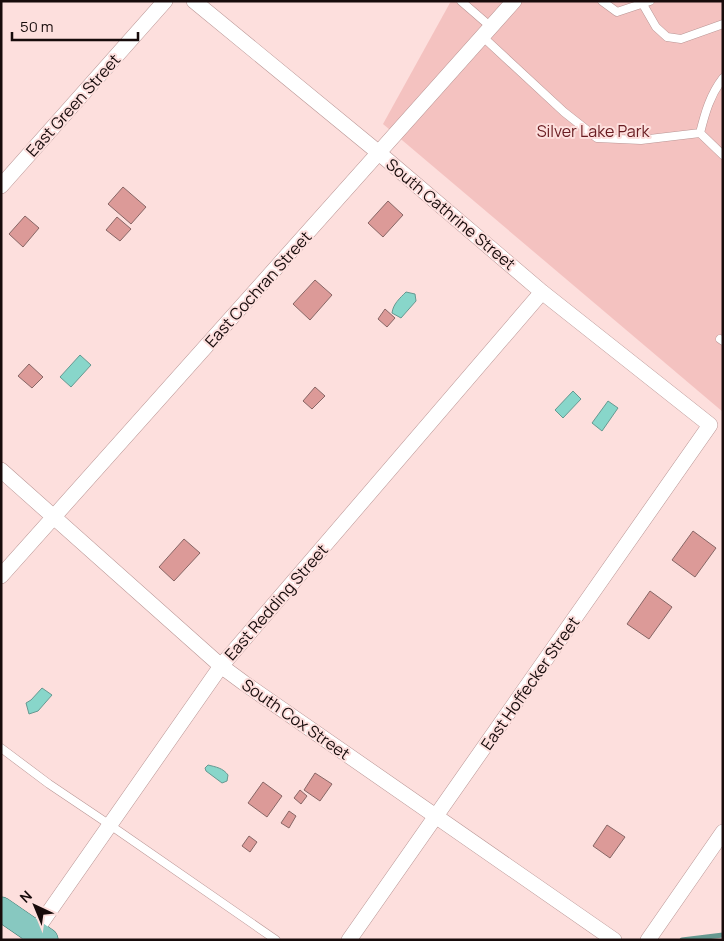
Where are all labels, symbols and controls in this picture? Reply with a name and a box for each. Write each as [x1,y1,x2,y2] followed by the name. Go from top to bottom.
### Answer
[12,10,139,42] scale bar
[20,16,54,37] text: 50 m
[21,49,125,161] street label: East Green Street
[537,120,650,142] park label: Silver Lake Park
[382,153,520,275] street label: South Cathrine Street
[200,226,316,352] street label: East Cochran Street
[219,539,333,665] street label: East Redding Street
[476,612,584,754] street label: East Hoffecker Street
[238,673,354,765] street label: South Cox Street
[10,881,60,931] north arrow
[15,886,36,907] text: N

